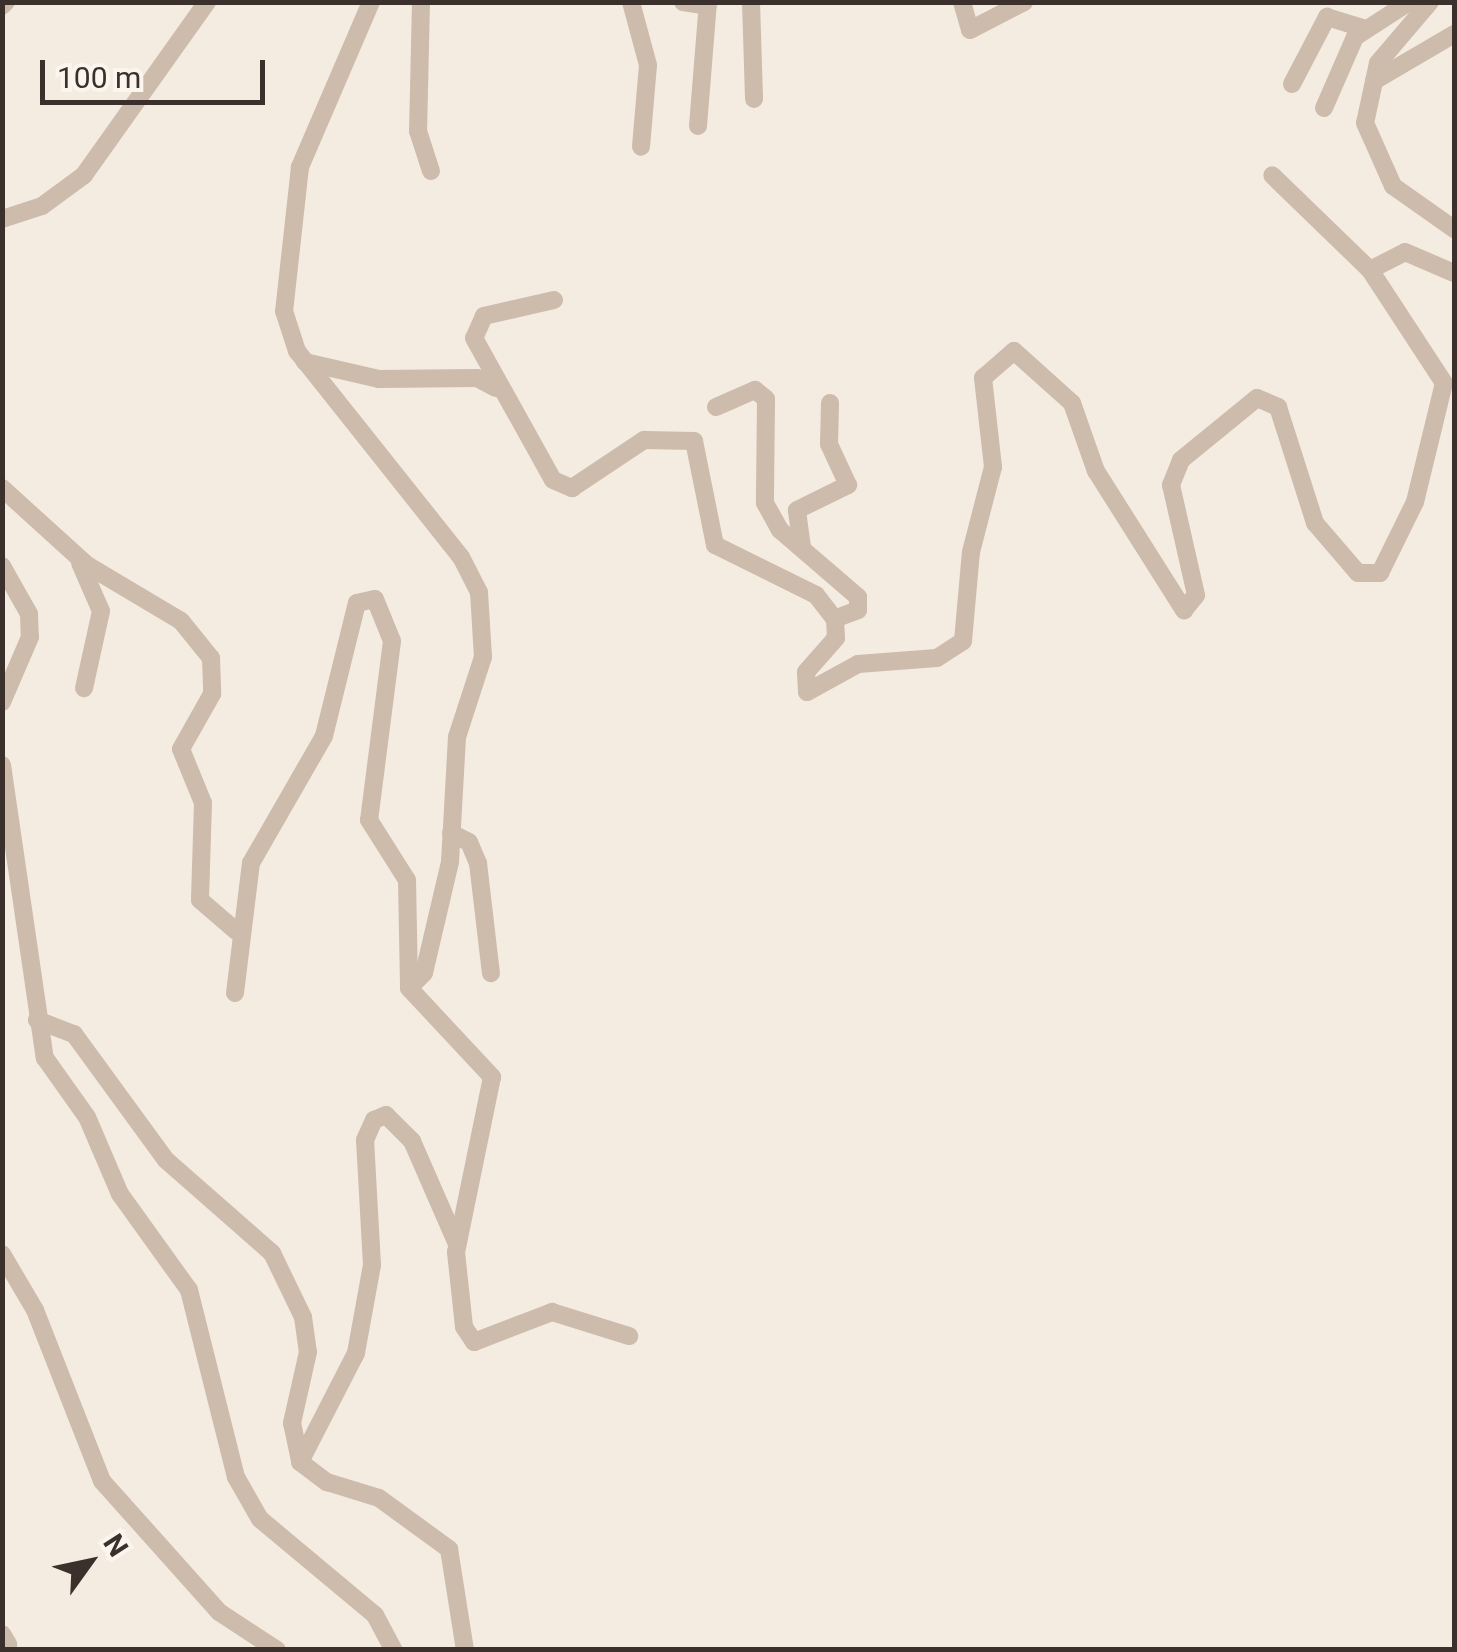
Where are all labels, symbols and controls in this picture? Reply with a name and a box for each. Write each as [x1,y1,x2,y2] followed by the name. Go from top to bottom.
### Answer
[45,40,270,102] scale bar
[57,60,141,95] text: 100 m
[40,1512,140,1612] north arrow
[96,1528,135,1563] text: N

